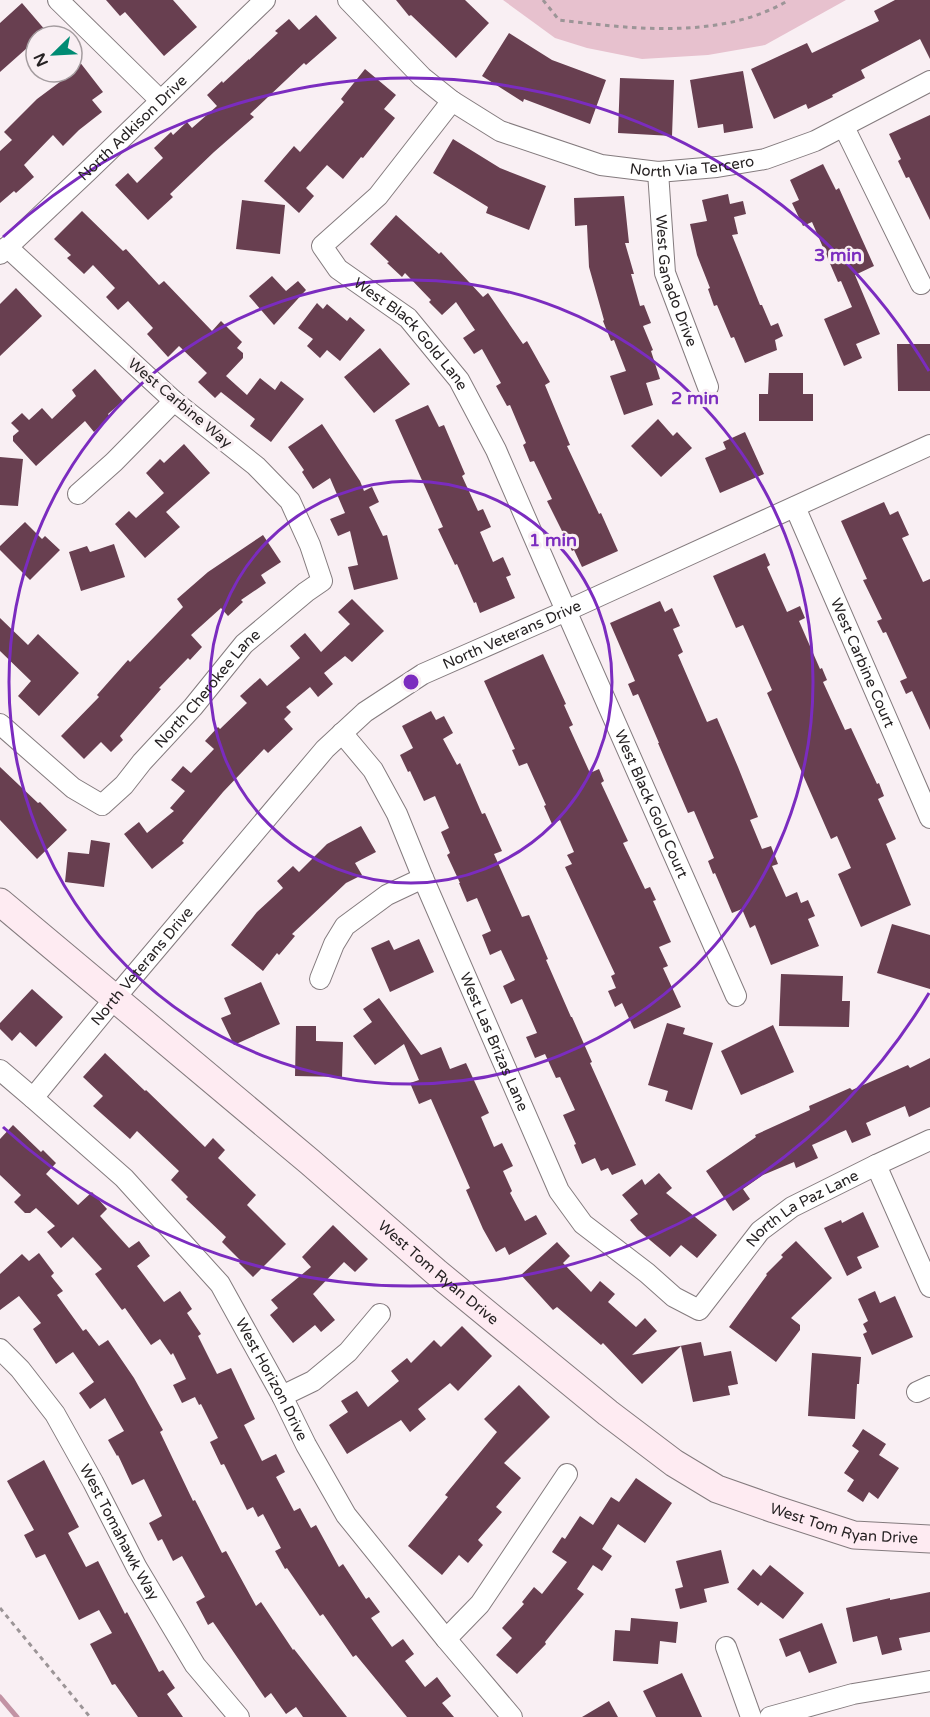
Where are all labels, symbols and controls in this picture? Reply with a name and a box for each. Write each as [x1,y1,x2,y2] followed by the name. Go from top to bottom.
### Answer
[24,24,84,84] north arrow
[29,50,53,70] text: N
[74,71,191,185] street label: North Adkison Drive
[629,152,756,181] street label: North Via Tercero
[652,214,701,349] street label: West Ganado Drive
[814,244,862,266] text: 3 min
[350,274,472,393] street label: West Black Gold Lane
[124,354,236,452] street label: West Carbine Way
[671,387,719,409] text: 2 min
[529,529,577,551] text: 1 min
[440,596,584,673] street label: North Veterans Drive
[827,596,899,731] street label: West Carbine Court
[151,625,264,752] street label: North Cherokee Lane
[401,672,421,692] centre of rings
[611,727,692,881] street label: West Black Gold Court
[87,903,197,1029] street label: North Veterans Drive
[456,970,532,1114] street label: West Las Brizas Lane
[742,1166,861,1250] street label: North La Paz Lane
[374,1217,502,1328] street label: West Tom Ryan Drive
[232,1315,311,1444] street label: West Horizon Drive
[76,1461,163,1604] street label: West Tomahawk Way
[768,1499,919,1547] street label: West Tom Ryan Drive

